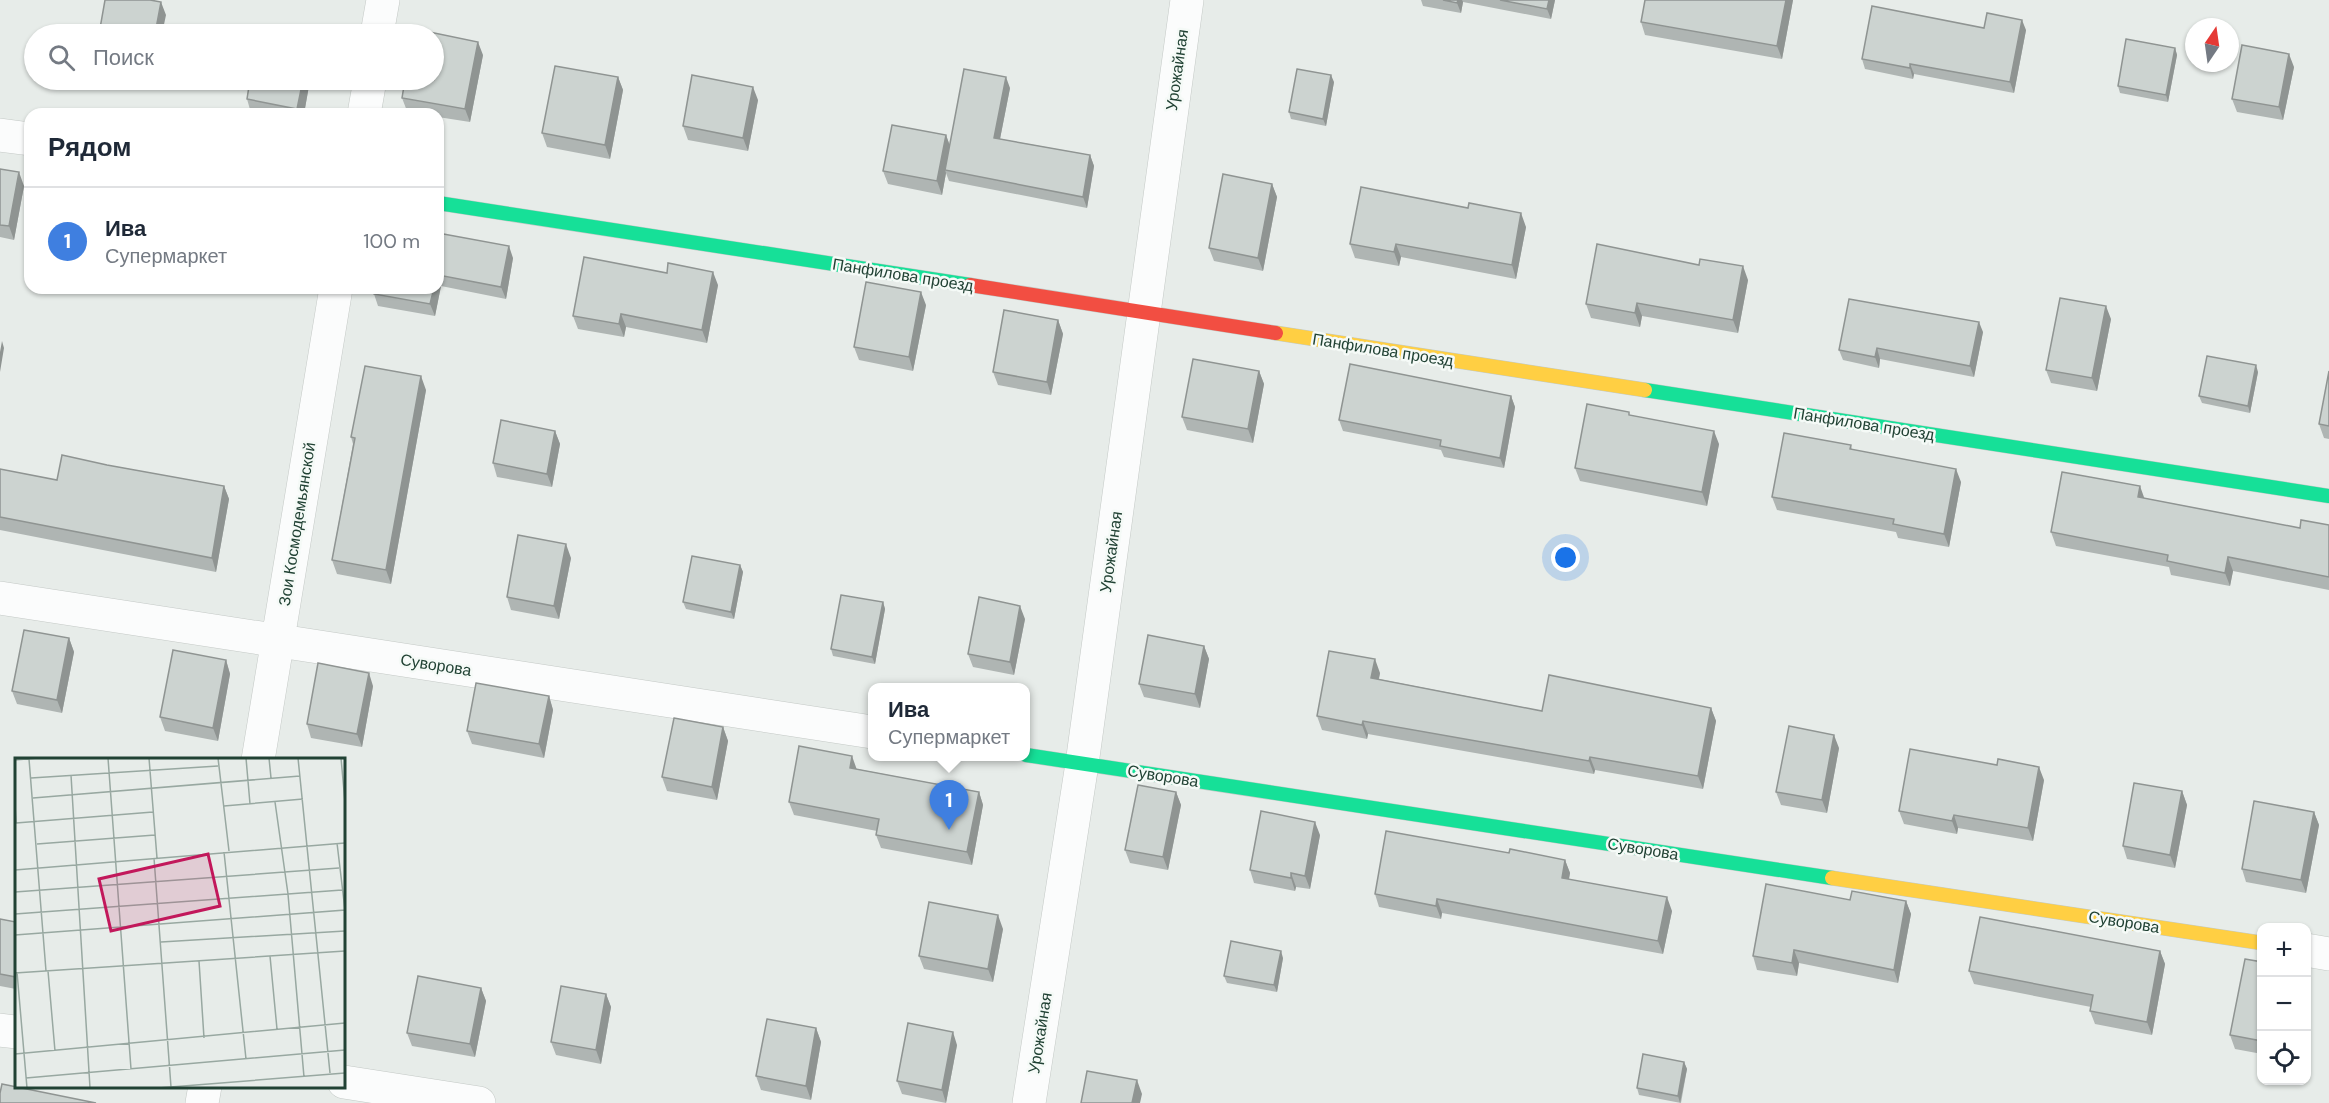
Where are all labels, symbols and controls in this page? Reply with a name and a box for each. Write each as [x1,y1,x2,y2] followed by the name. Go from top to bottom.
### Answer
[2185,18,2239,72] north arrow
[24,24,444,90] search box
[1161,28,1193,112] street label: Урожайная
[45,41,78,74] icon: search
[93,43,154,72] text: Поиск
[48,130,131,164] text: Рядом
[105,214,146,243] text: Ива
[64,228,71,254] text: 1
[363,228,420,254] text: 100 m
[105,243,227,269] text: Супермаркет
[831,253,976,297] street label: Панфилова проезд
[1311,328,1456,372] street label: Панфилова проезд
[1792,402,1937,446] street label: Панфилова проезд
[274,441,320,607] street label: Зои Космодемьянской
[1095,510,1127,594] street label: Урожайная
[1551,543,1580,572] your location
[399,649,473,681] street label: Суворова
[868,683,1030,761] popup
[888,695,929,724] text: Ива
[888,724,1010,750] text: Супермаркет
[15,758,345,1088] inset map
[1126,760,1200,792] street label: Суворова
[930,780,968,830] pin: 1
[1606,833,1680,865] street label: Суворова
[2087,906,2161,938] street label: Суворова
[2257,923,2311,1085] map controls
[2257,923,2311,977] button: +
[2257,977,2311,1031] button: −
[1023,991,1057,1075] street label: Урожайная
[2257,1031,2311,1085] button: locate

